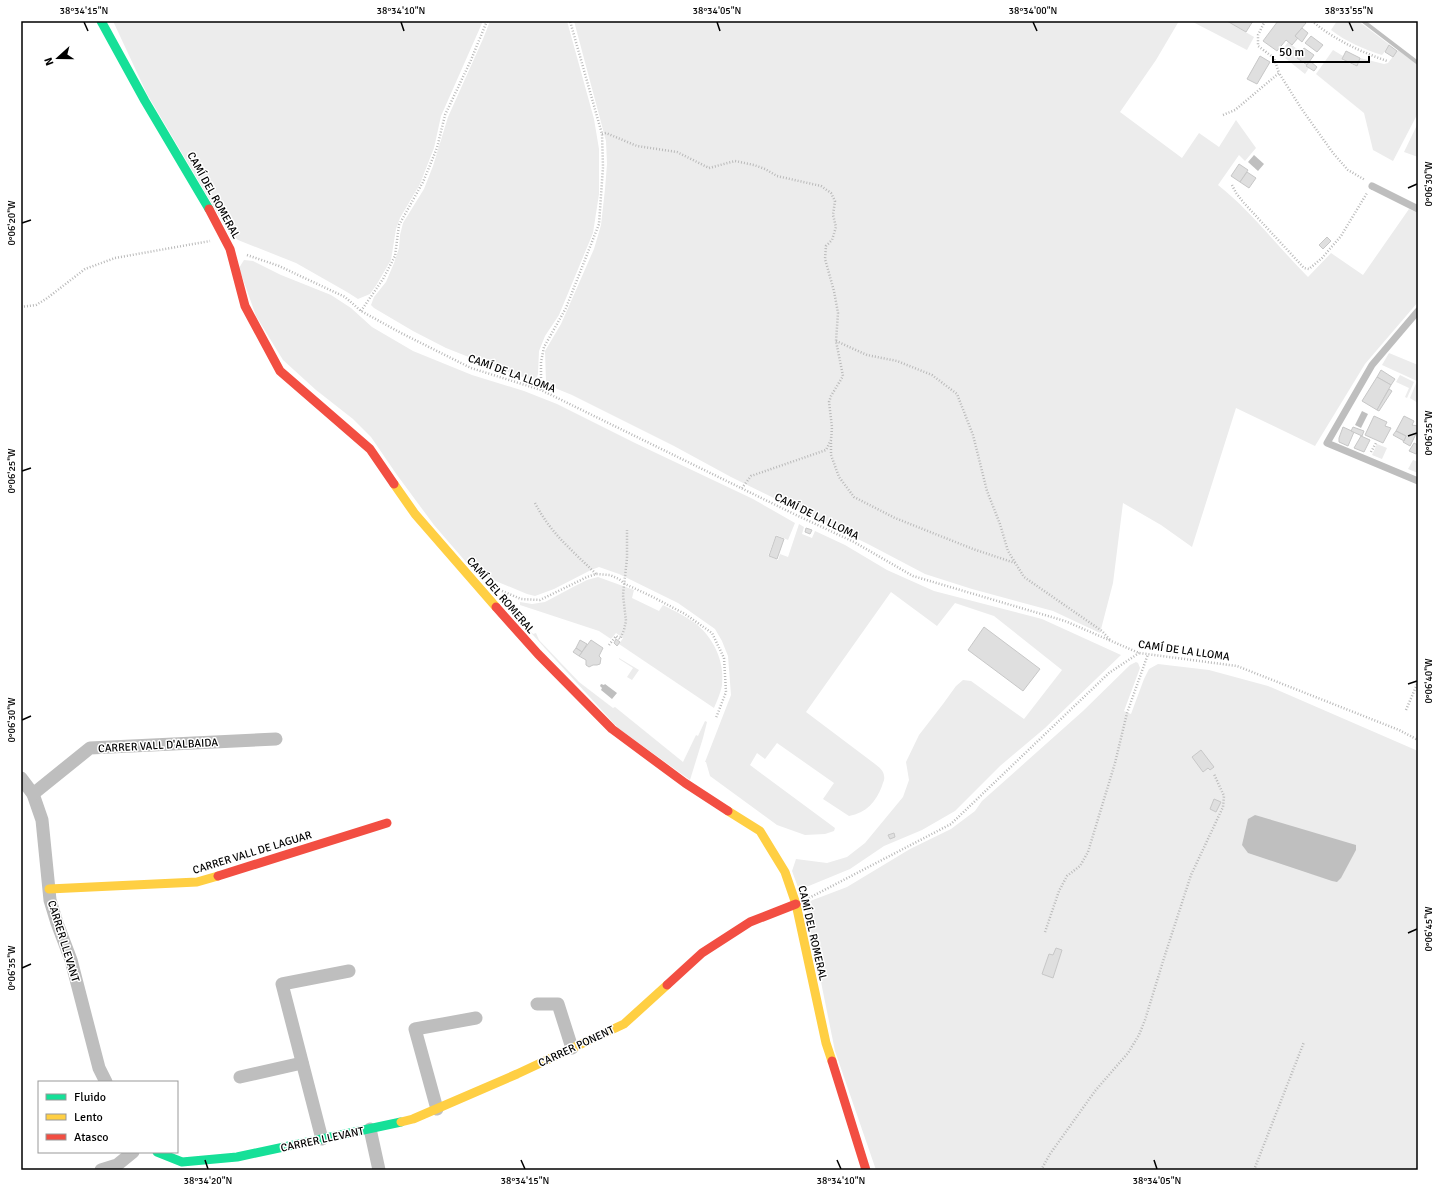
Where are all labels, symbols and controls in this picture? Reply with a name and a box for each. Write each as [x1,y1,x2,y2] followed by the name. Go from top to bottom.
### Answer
[60,5,108,17] text: 38°34'15"N
[377,5,425,17] text: 38°34'10"N
[693,5,741,17] text: 38°34'05"N
[1009,5,1057,17] text: 38°34'00"N
[1325,5,1373,17] text: 38°33'55"N
[38,38,78,78] north arrow
[1273,38,1369,64] scale bar
[1279,45,1304,60] text: 50 m
[42,56,57,67] text: N
[184,149,244,241] street label: CAMÍ DEL ROMERAL
[1423,161,1435,207] text: 0°06'30"W
[6,200,18,246] text: 0°06'20"W
[466,351,558,395] street label: CAMÍ DE LA LLOMA
[1423,410,1435,456] text: 0°06'35"W
[6,448,18,494] text: 0°06'25"W
[772,489,862,543] street label: CAMÍ DE LA LLOMA
[464,554,538,636] street label: CAMÍ DEL ROMERAL
[1137,637,1231,663] street label: CAMÍ DE LA LLOMA
[1423,658,1435,704] text: 0°06'40"W
[6,697,18,743] text: 0°06'30"W
[98,736,219,755] street label: CARRER VALL D'ALBAIDA
[191,828,313,877] street label: CARRER VALL DE LAGUAR
[795,884,831,982] street label: CAMÍ DEL ROMERAL
[45,899,82,984] street label: CARRER LLEVANT
[1423,906,1435,952] text: 0°06'45"W
[6,945,18,991] text: 0°06'35"W
[536,1023,617,1070] street label: CARRER PONENT
[38,1081,178,1153] legend
[74,1090,106,1105] text: Fluido
[74,1110,103,1125] text: Lento
[279,1124,365,1155] street label: CARRER LLEVANT
[74,1130,109,1145] text: Atasco
[184,1175,232,1187] text: 38°34'20"N
[501,1175,549,1187] text: 38°34'15"N
[817,1175,865,1187] text: 38°34'10"N
[1133,1175,1181,1187] text: 38°34'05"N

